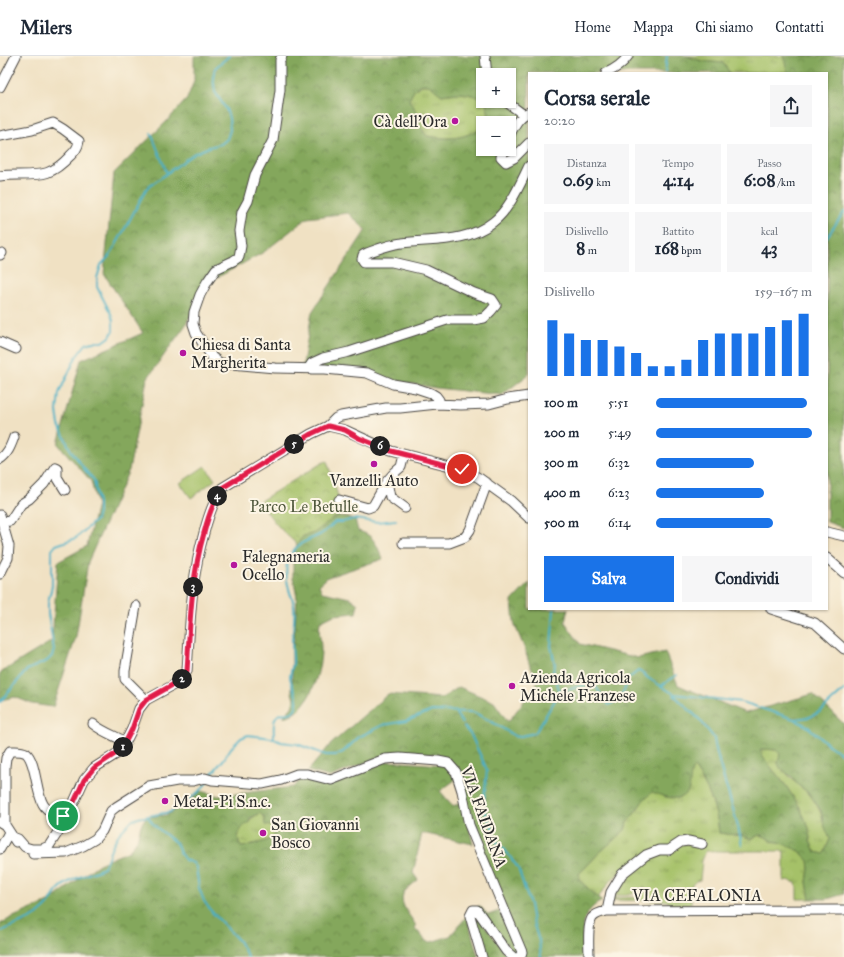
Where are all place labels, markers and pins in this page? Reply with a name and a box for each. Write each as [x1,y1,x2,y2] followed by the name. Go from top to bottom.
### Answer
[374,112,447,131] place label: Cà dell'Ora
[450,116,460,126] marker: Cà dell'Ora
[191,335,291,373] place label: Chiesa di Santa Margherita
[178,348,188,358] marker: Chiesa di Santa Margherita
[284,434,304,454] pin: 5
[370,436,390,456] pin: 6
[445,452,479,486] pin
[369,459,379,469] marker: Vanzelli Auto
[329,471,418,490] place label: Vanzelli Auto
[207,486,227,506] pin: 4
[242,547,330,584] place label: Falegnameria Ocello
[229,560,239,570] marker: Falegnameria Ocello
[183,577,203,597] pin: 3
[519,668,636,705] place label: Azienda Agricola Michele Franzese
[172,669,192,689] pin: 2
[507,681,517,691] marker: Azienda Agricola Michele Franzese
[113,737,133,757] pin: 1
[173,792,271,811] place label: Metal-Pi S.n.c.
[160,796,170,806] marker: Metal-Pi S.n.c.
[46,799,80,833] pin
[271,815,360,852] place label: San Giovanni Bosco
[258,828,268,838] marker: San Giovanni Bosco

